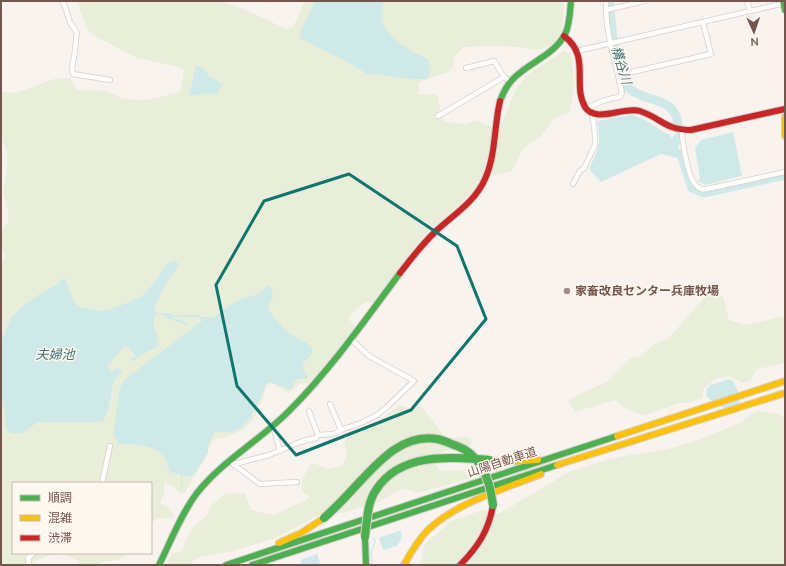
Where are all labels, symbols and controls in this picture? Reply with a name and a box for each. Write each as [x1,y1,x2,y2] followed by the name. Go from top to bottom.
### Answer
[734,12,774,52] north arrow
[750,34,759,49] text: N
[607,44,636,88] water label: 構谷川
[575,283,719,299] place label: 家畜改良センター兵庫牧場
[562,286,572,296] marker: 家畜改良センター兵庫牧場
[35,346,76,364] water label: 夫婦池
[465,443,539,481] street label: 山陽自動車道
[12,482,152,554] legend
[48,490,72,506] text: 順調
[48,510,72,526] text: 混雑
[48,530,72,546] text: 渋滞

